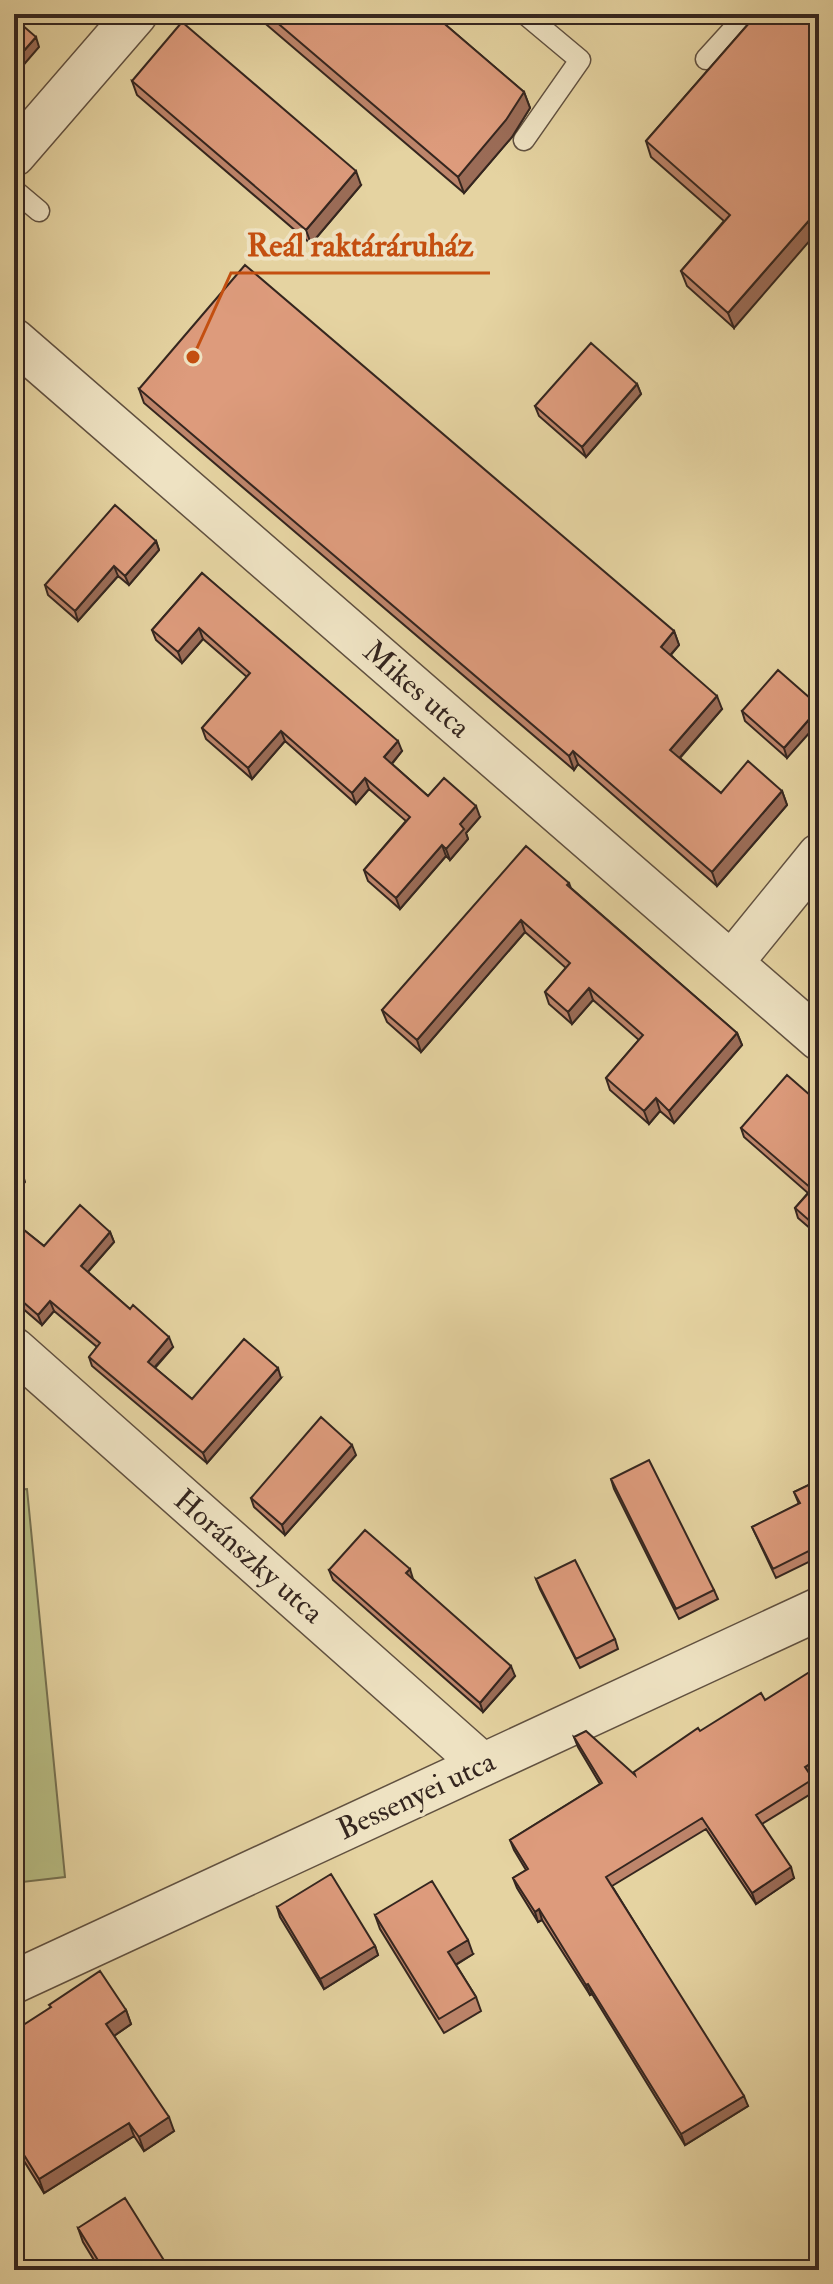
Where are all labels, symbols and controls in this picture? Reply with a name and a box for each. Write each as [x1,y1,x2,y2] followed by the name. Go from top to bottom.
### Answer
[231,217,490,273] callout: Reál raktáráruház
[247,226,474,266] text: Reál raktáráruház
[356,633,478,746] street label: Mikes utca
[166,1481,331,1632] street label: Horánszky utca
[331,1743,502,1848] street label: Bessenyei utca

